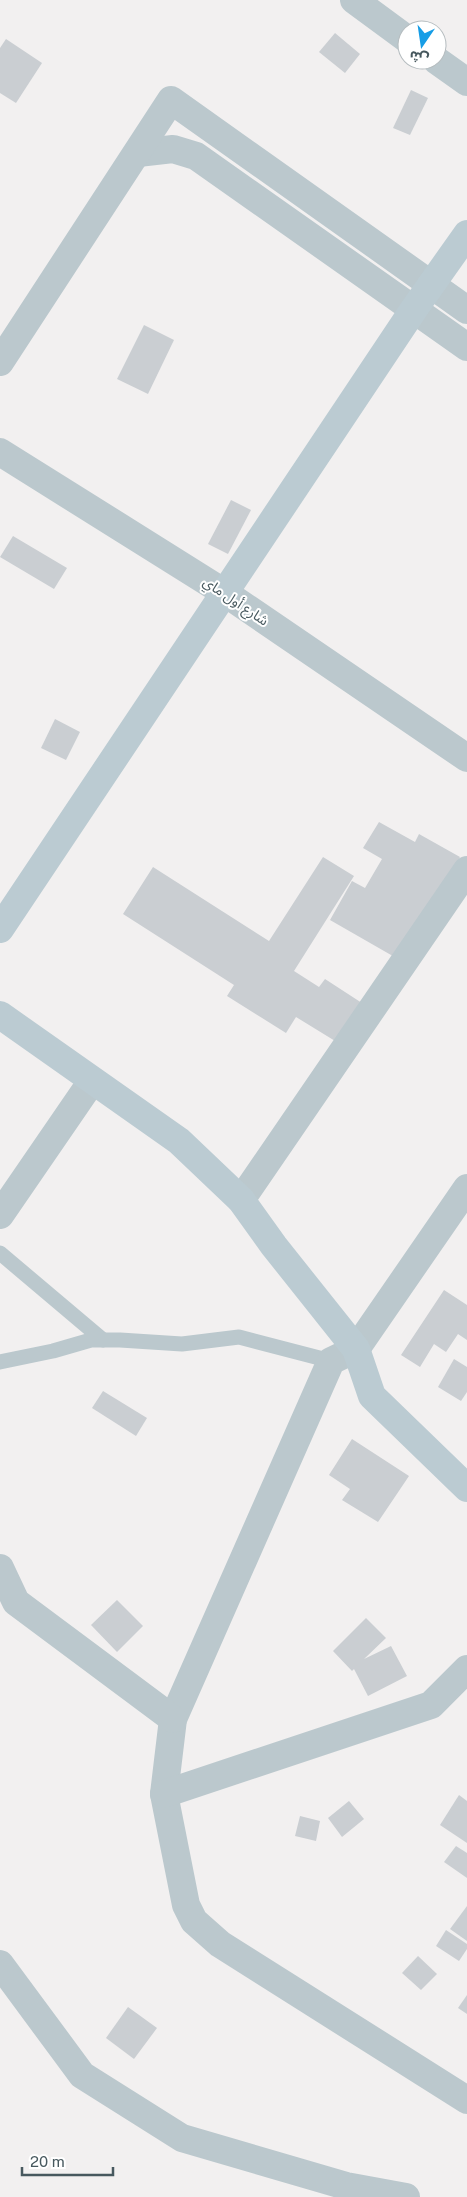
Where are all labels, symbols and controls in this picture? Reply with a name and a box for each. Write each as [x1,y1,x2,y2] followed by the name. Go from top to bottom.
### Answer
[397,20,447,70] north arrow
[408,48,430,68] text: ش
[198,573,272,631] street label: شارع أول ماي
[22,2144,114,2176] scale bar
[30,2153,65,2170] text: 20 m

